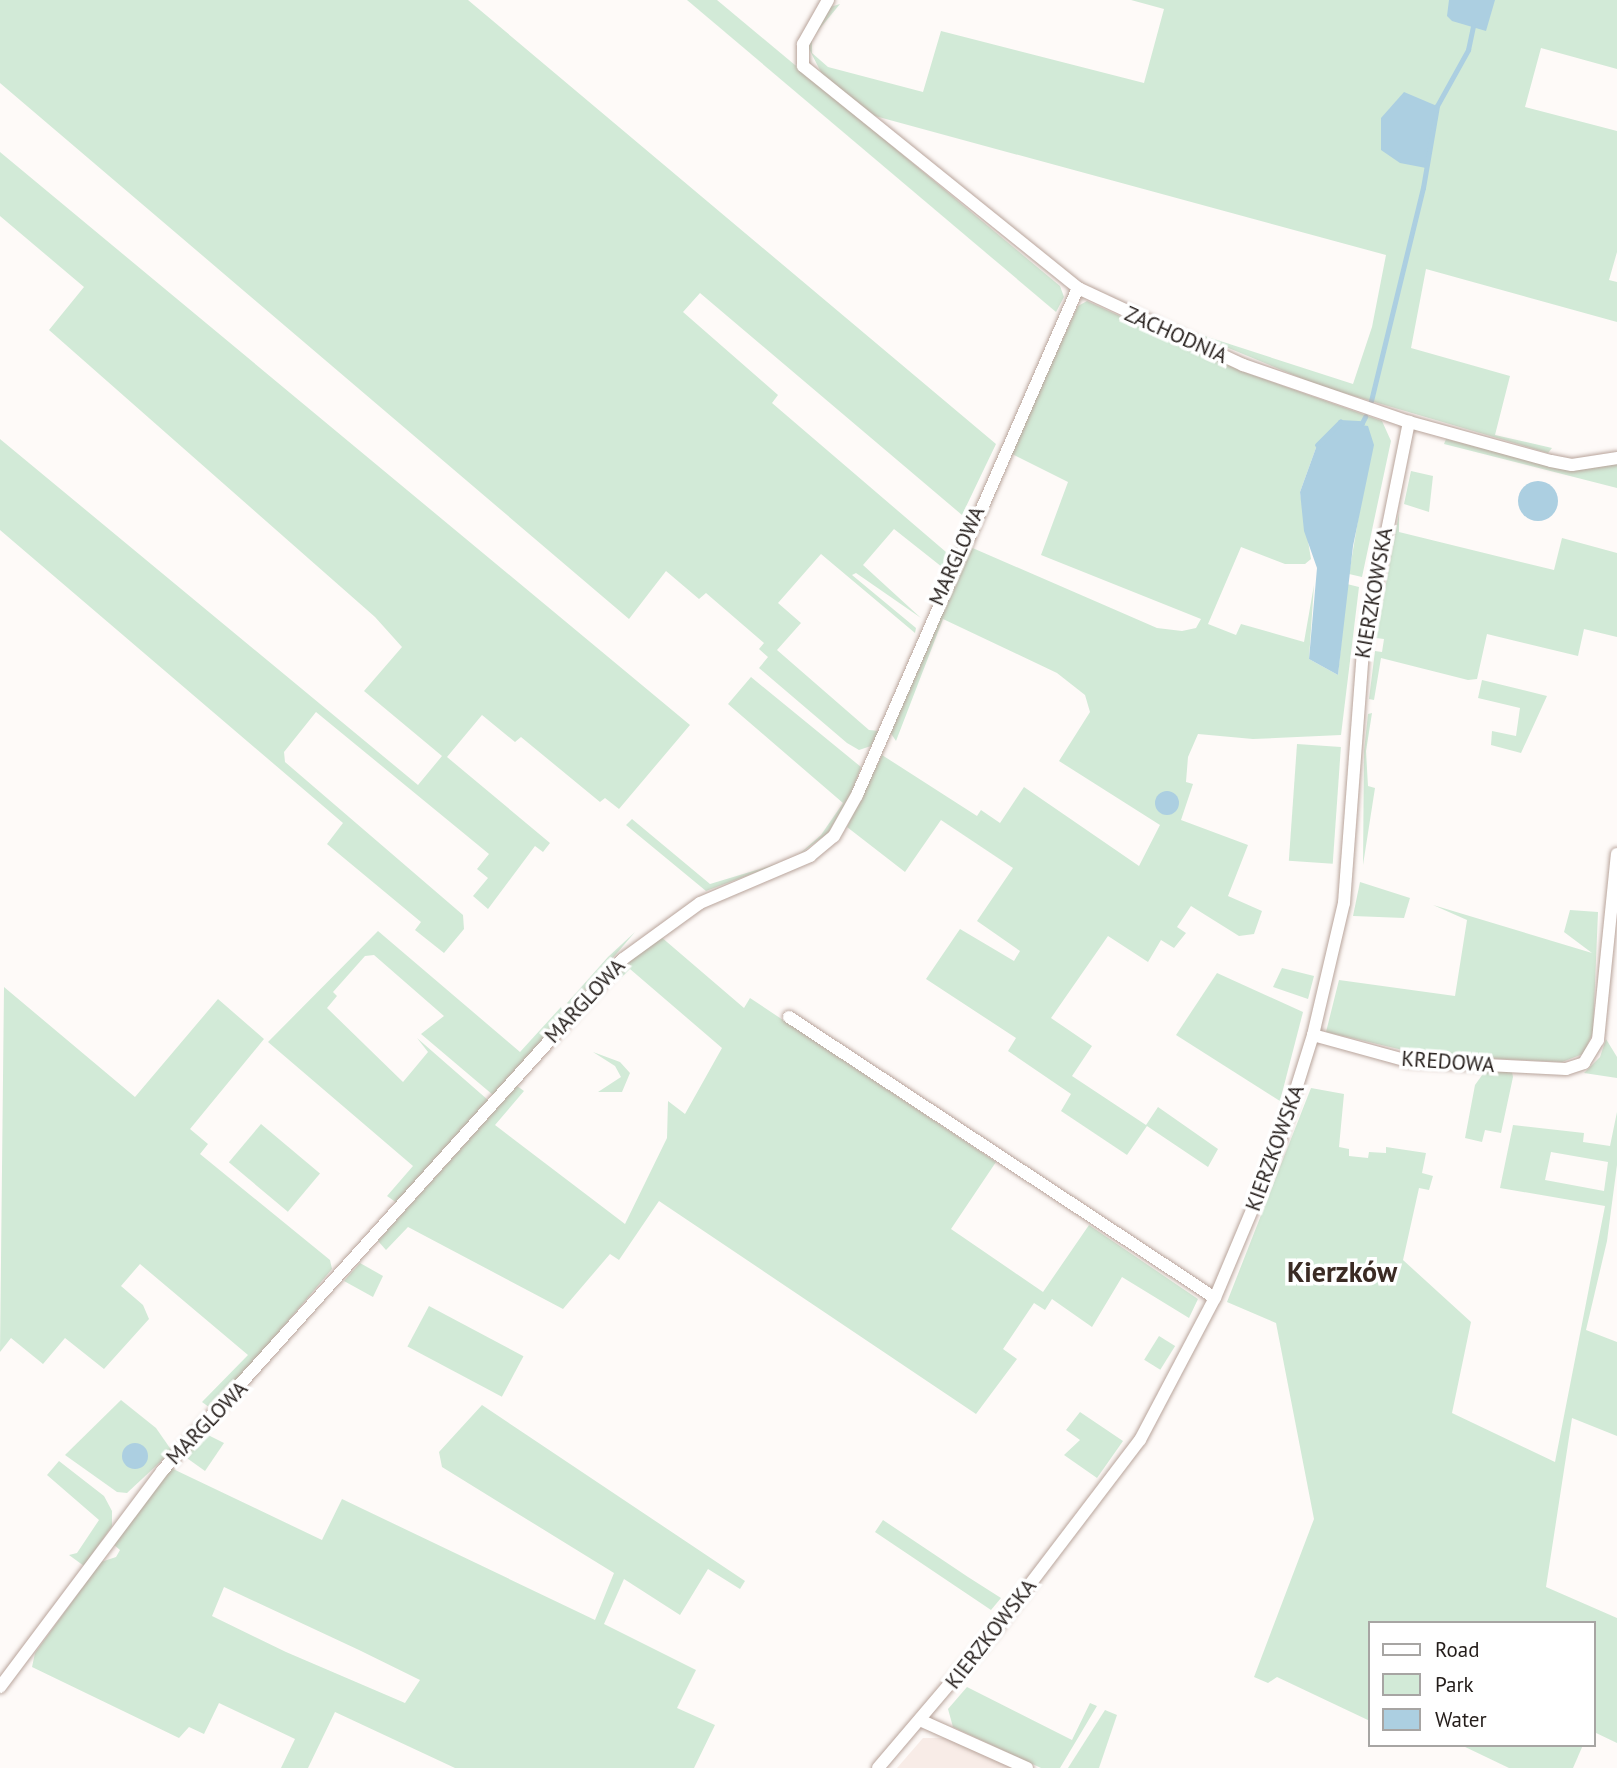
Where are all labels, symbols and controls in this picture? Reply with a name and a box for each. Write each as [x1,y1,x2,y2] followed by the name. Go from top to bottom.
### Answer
[1121,301,1231,369] street label: ZACHODNIA
[924,503,990,609] street label: MARGLOWA
[1350,526,1398,660] street label: KIERZKOWSKA
[540,954,630,1048] street label: MARGLOWA
[1401,1046,1495,1078] street label: KREDOWA
[1241,1082,1309,1214] street label: KIERZKOWSKA
[1287,1255,1397,1289] district label: Kierzków
[161,1376,253,1470] street label: MARGLOWA
[940,1574,1042,1694] street label: KIERZKOWSKA
[1368,1621,1596,1747] legend
[1435,1636,1479,1663] text: Road
[1435,1671,1474,1698] text: Park
[1435,1706,1487,1733] text: Water

